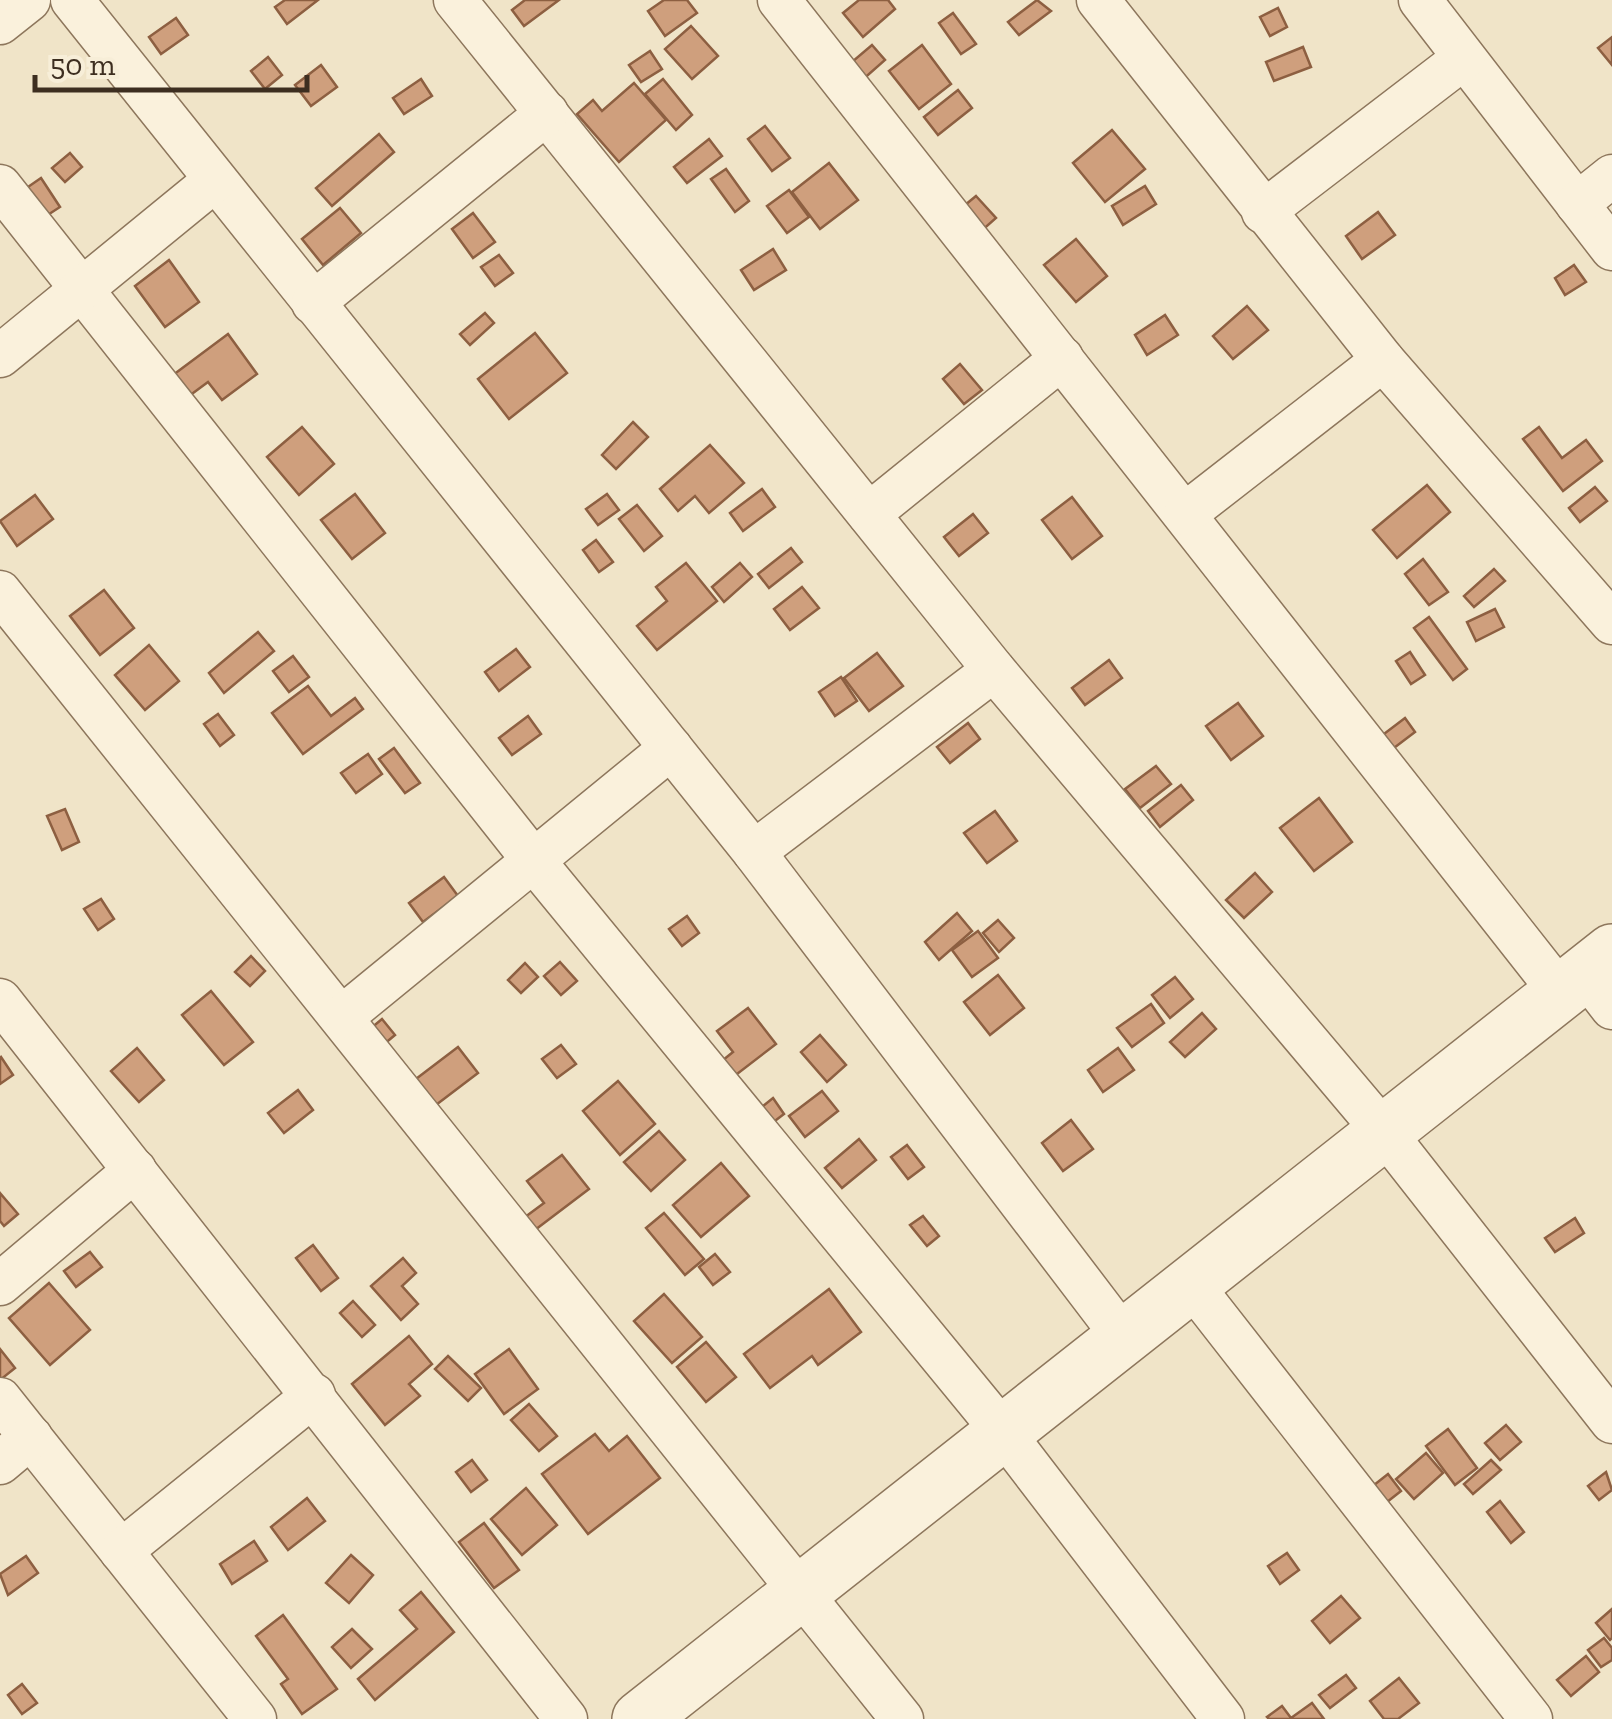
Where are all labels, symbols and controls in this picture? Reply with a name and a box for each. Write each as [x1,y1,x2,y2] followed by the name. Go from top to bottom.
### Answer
[35,30,308,92] scale bar
[50,47,115,83] text: 50 m

